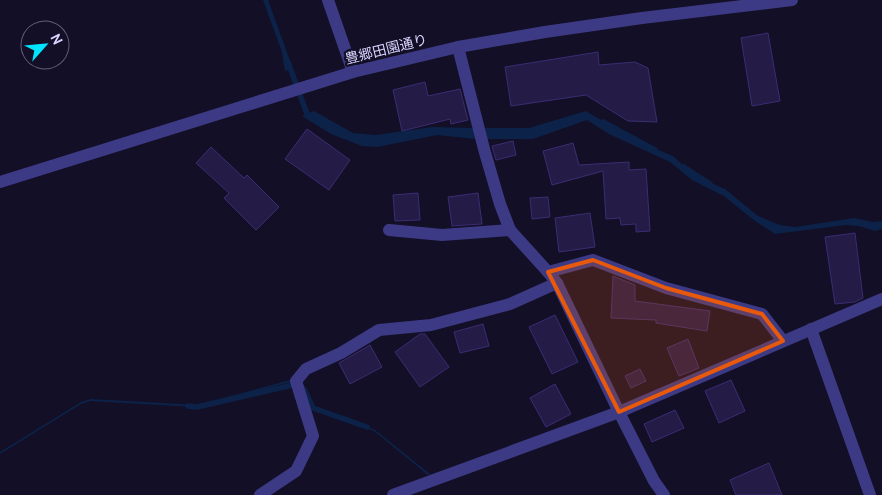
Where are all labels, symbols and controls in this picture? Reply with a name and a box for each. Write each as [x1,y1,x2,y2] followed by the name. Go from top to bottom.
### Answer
[20,20,70,70] north arrow
[343,30,429,68] street label: 豊郷田園通り
[46,31,67,48] text: N

